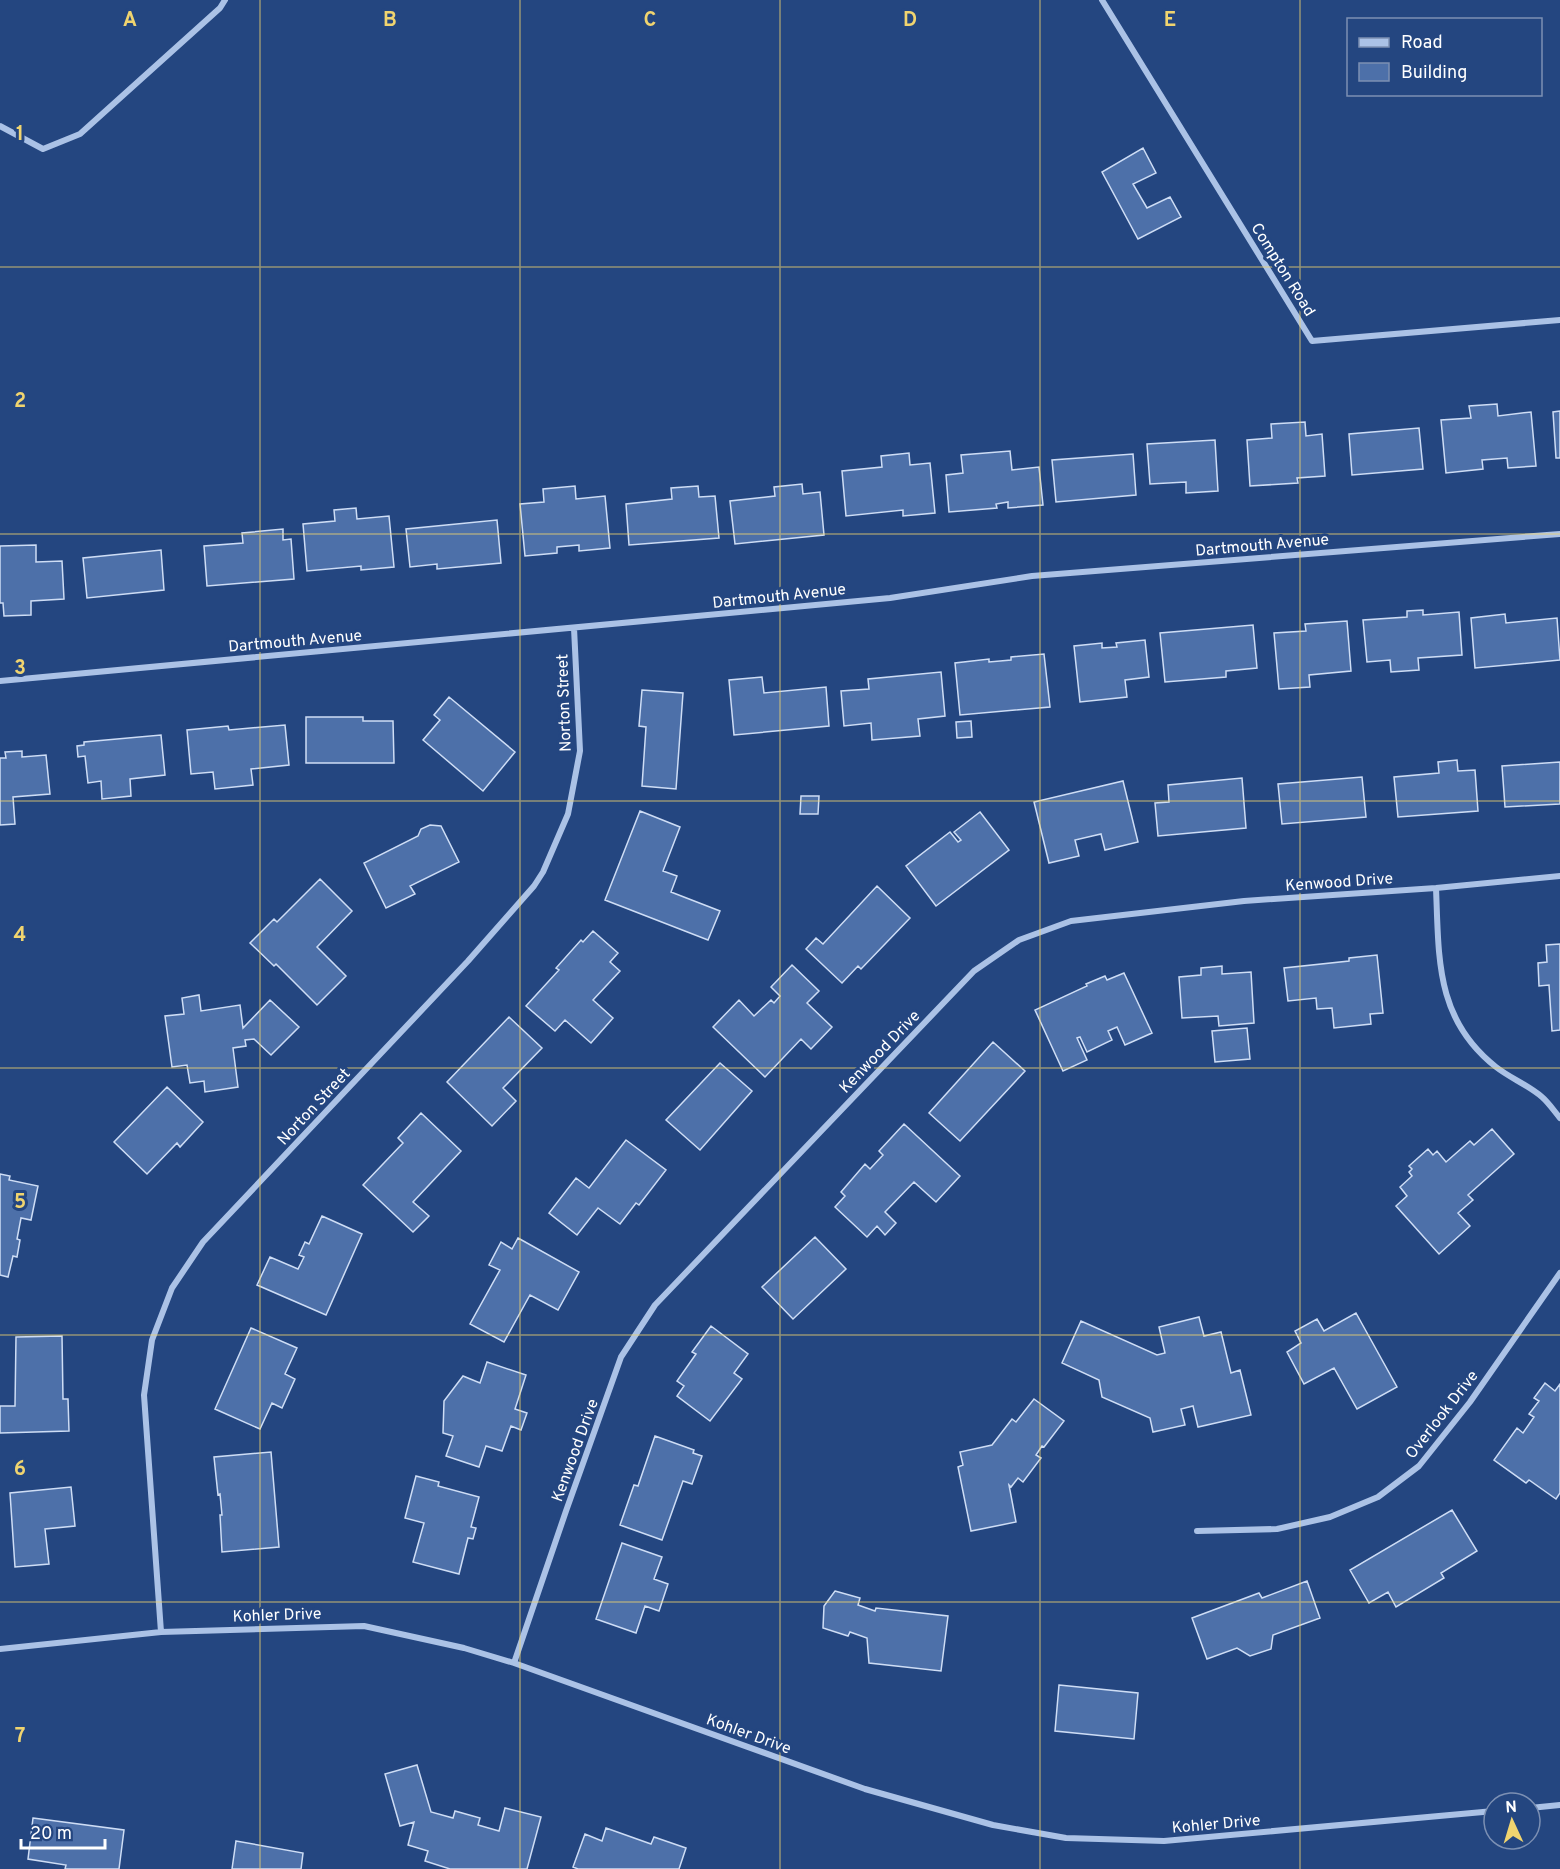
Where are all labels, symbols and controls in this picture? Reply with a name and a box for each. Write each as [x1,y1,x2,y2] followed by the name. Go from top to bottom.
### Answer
[123,8,137,34] text: A
[383,8,397,34] text: B
[644,8,656,34] text: C
[903,8,917,34] text: D
[1164,8,1176,34] text: E
[1347,18,1542,96] legend
[1401,32,1443,55] text: Road
[1401,62,1467,85] text: Building
[16,122,24,148] text: 1
[1246,220,1319,321] street label: Compton Road
[14,389,26,415] text: 2
[1194,530,1330,562] street label: Dartmouth Avenue
[711,580,847,614] street label: Dartmouth Avenue
[227,626,363,658] street label: Dartmouth Avenue
[553,653,577,752] street label: Norton Street
[14,656,26,682] text: 3
[1285,869,1394,897] street label: Kenwood Drive
[14,923,26,949] text: 4
[836,1007,925,1098] street label: Kenwood Drive
[274,1065,355,1150] street label: Norton Street
[14,1190,26,1216] text: 5
[1402,1367,1483,1464] street label: Overlook Drive
[548,1396,604,1505] street label: Kenwood Drive
[14,1457,26,1483] text: 6
[232,1604,322,1628] street label: Kohler Drive
[703,1710,794,1759] street label: Kohler Drive
[15,1724,25,1750] text: 7
[1482,1791,1542,1851] north arrow
[1505,1798,1518,1818] text: N
[1171,1811,1261,1839] street label: Kohler Drive
[21,1812,105,1850] scale bar
[30,1823,72,1846] text: 20 m

